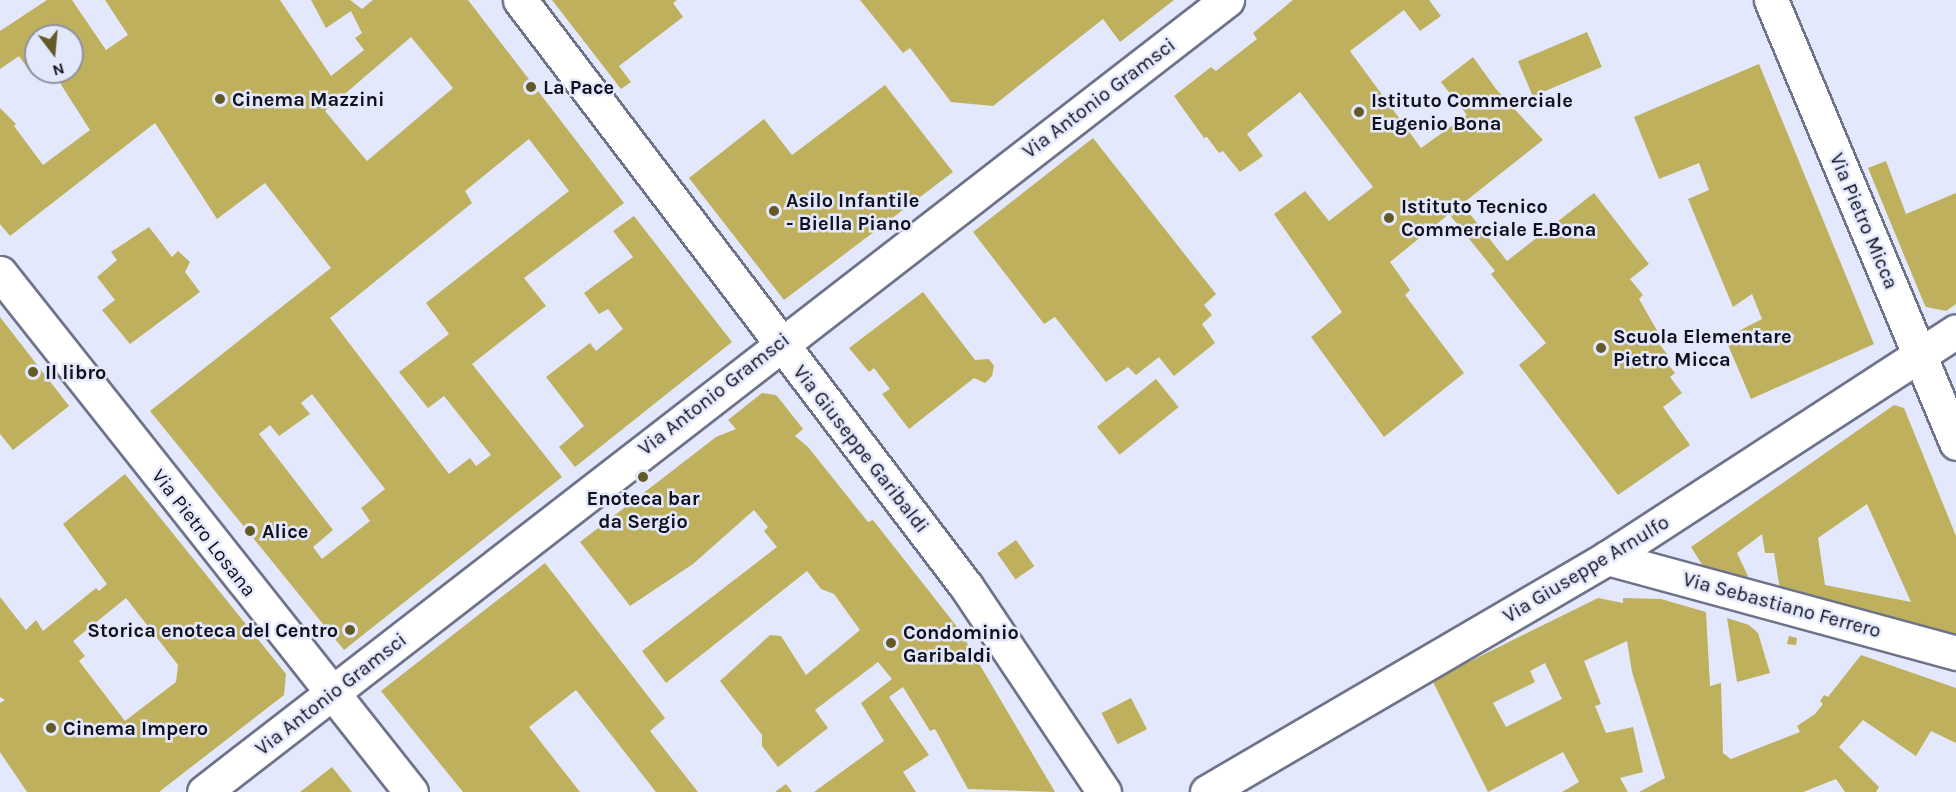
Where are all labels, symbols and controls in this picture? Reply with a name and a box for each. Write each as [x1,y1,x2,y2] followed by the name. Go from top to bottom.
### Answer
[24,24,84,84] north arrow
[1018,33,1180,163] street label: Via Antonio Gramsci
[50,59,67,81] text: N
[543,75,614,99] place label: La Pace
[524,80,538,94] marker: La Pace
[232,87,385,111] place label: Cinema Mazzini
[1371,88,1573,135] place label: Istituto Commerciale Eugenio Bona
[213,92,227,106] marker: Cinema Mazzini
[1352,105,1366,119] marker: Istituto Commerciale Eugenio Bona
[1825,149,1903,293] street label: Via Pietro Micca
[786,188,919,235] place label: Asilo Infantile - Biella Piano
[1401,195,1596,242] place label: Istituto Tecnico Commerciale E.Bona
[767,204,781,218] marker: Asilo Infantile - Biella Piano
[1382,211,1396,225] marker: Istituto Tecnico Commerciale E.Bona
[1613,324,1792,371] place label: Scuola Elementare Pietro Micca
[634,327,794,461] street label: Via Antonio Gramsci
[1594,341,1608,355] marker: Scuola Elementare Pietro Micca
[45,360,106,384] place label: Il libro
[788,360,934,538] street label: Via Giuseppe Garibaldi
[26,365,40,379] marker: Il libro
[147,464,261,602] street label: Via Pietro Losana
[636,470,650,484] marker: Enoteca bar da Sergio
[586,486,700,533] place label: Enoteca bar da Sergio
[1499,510,1673,628] street label: Via Giuseppe Arnulfo
[262,519,308,543] place label: Alice
[243,524,257,538] marker: Alice
[1680,567,1884,643] street label: Via Sebastiano Ferrero
[87,618,338,642] place label: Storica enoteca del Centro
[903,620,1019,667] place label: Condominio Garibaldi
[343,623,357,637] marker: Storica enoteca del Centro
[251,627,411,761] street label: Via Antonio Gramsci
[884,636,898,650] marker: Condominio Garibaldi
[63,716,208,740] place label: Cinema Impero
[44,721,58,735] marker: Cinema Impero

